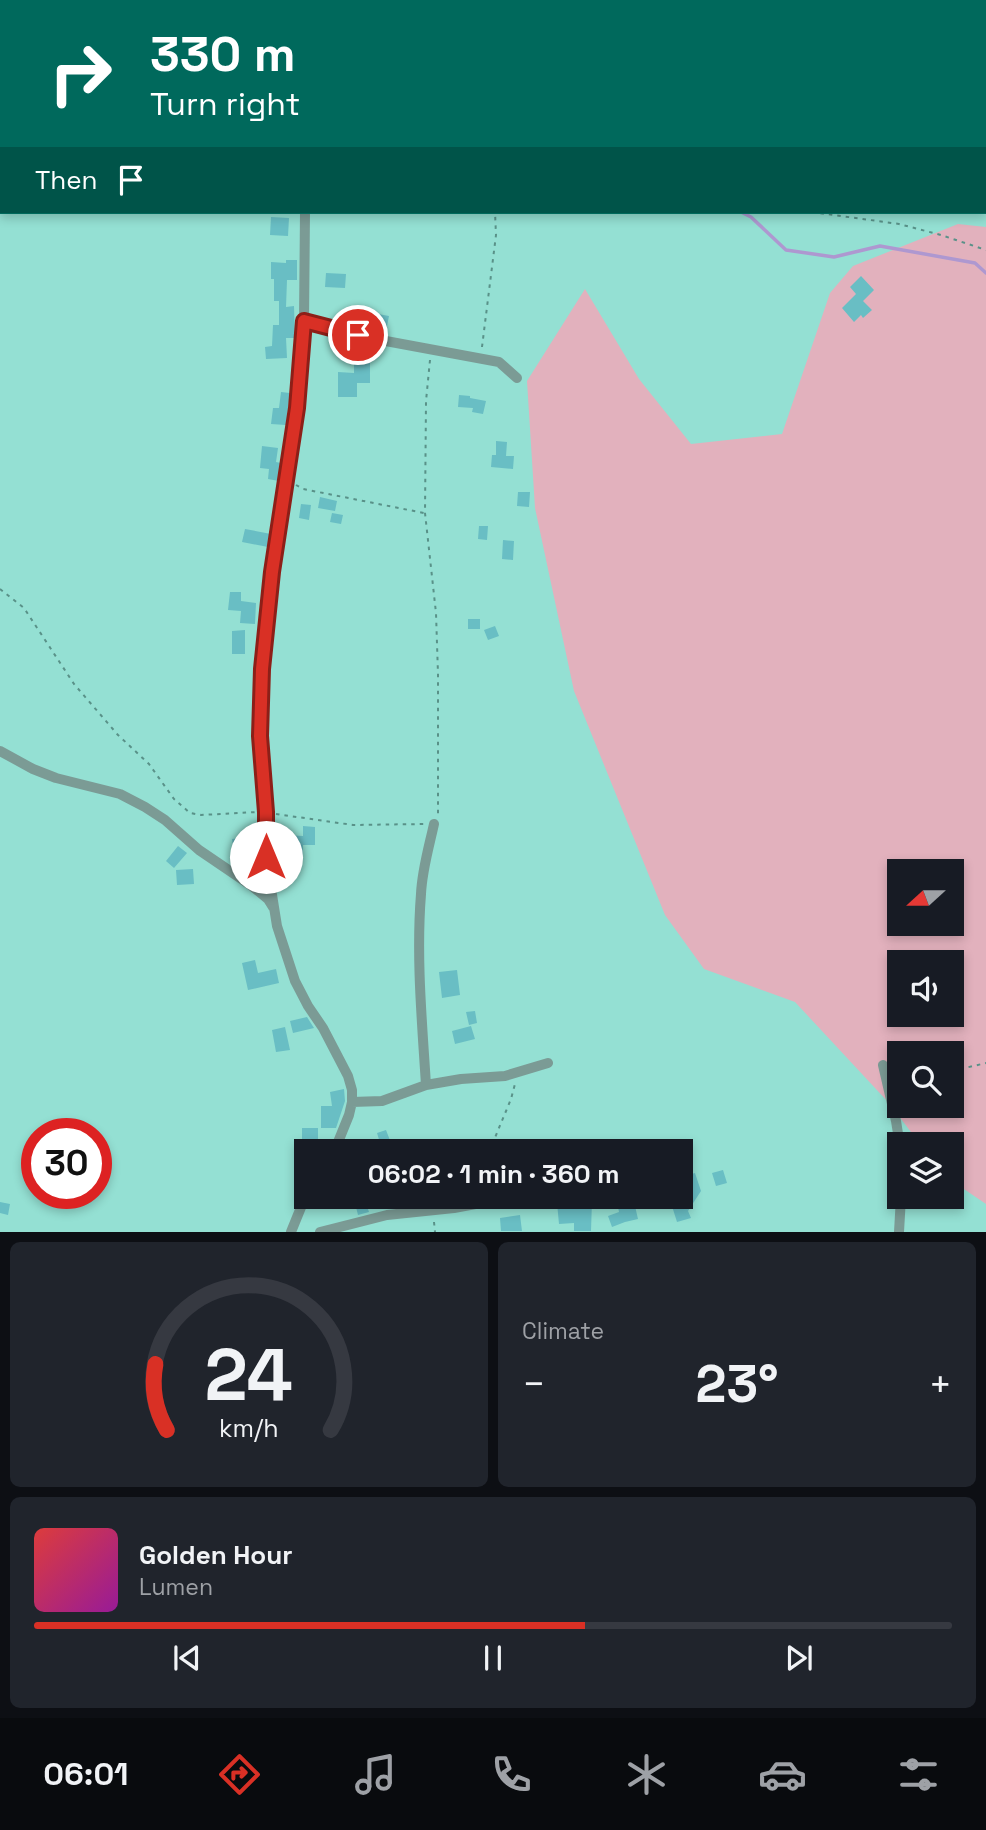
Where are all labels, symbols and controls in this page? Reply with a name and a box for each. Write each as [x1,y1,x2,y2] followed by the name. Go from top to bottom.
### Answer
[150,23,296,85] text: 330 m
[35,28,126,119] icon: right
[150,84,300,124] text: Turn right
[112,161,150,199] icon: arrive
[35,163,98,197] text: Then
[328,305,388,365] pin
[339,316,377,354] icon: arrive
[229,820,303,894] position arrow
[887,859,964,936] north arrow
[887,859,964,1209] map controls
[887,950,964,1027] button: sound
[887,1041,964,1118] button: search
[21,1118,112,1209] speed limit sign: 30
[887,1132,964,1209] button: layers
[368,1157,619,1191] text: 06:02 · 1 min · 360 m
[522,1316,604,1346] text: Climate
[205,1329,293,1422] text: 24
[696,1351,779,1417] text: 23°
[522,1360,546,1408] text: −
[928,1360,952,1408] text: +
[219,1412,279,1444] text: km/h
[139,1538,293,1572] text: Golden Hour
[139,1572,213,1602] text: Lumen
[168,1639,206,1677] icon: previous
[474,1639,512,1677] icon: pause
[780,1639,818,1677] icon: next
[215,1750,264,1799] icon: directions
[351,1750,400,1799] icon: music
[487,1750,536,1799] icon: phone
[622,1750,671,1799] icon: climate
[758,1750,807,1799] icon: car
[894,1750,943,1799] icon: filters
[43,1754,129,1794] text: 06:01

